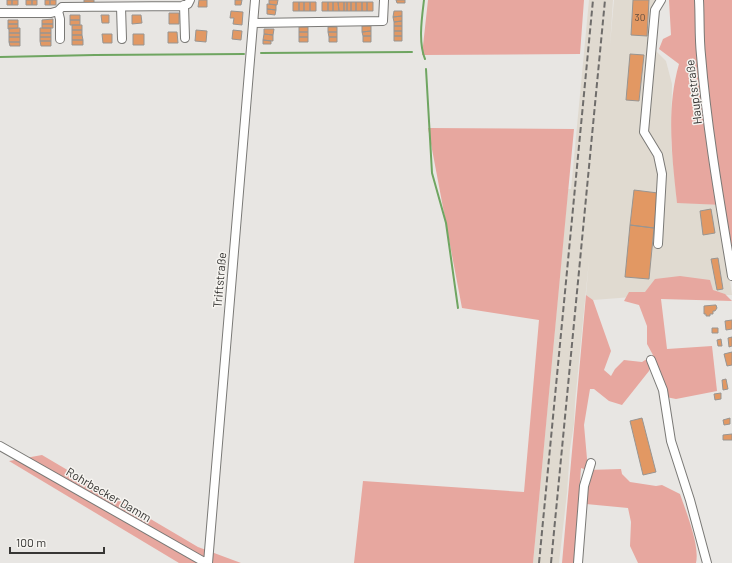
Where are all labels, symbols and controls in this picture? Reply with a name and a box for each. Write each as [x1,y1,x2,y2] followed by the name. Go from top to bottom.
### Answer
[635,11,645,23] house number: 30
[682,59,704,125] street label: Hauptstraße
[210,252,228,308] street label: Triftstraße
[64,464,154,524] street label: Rohrbecker Damm
[10,529,104,555] scale bar
[16,535,46,549] text: 100 m

